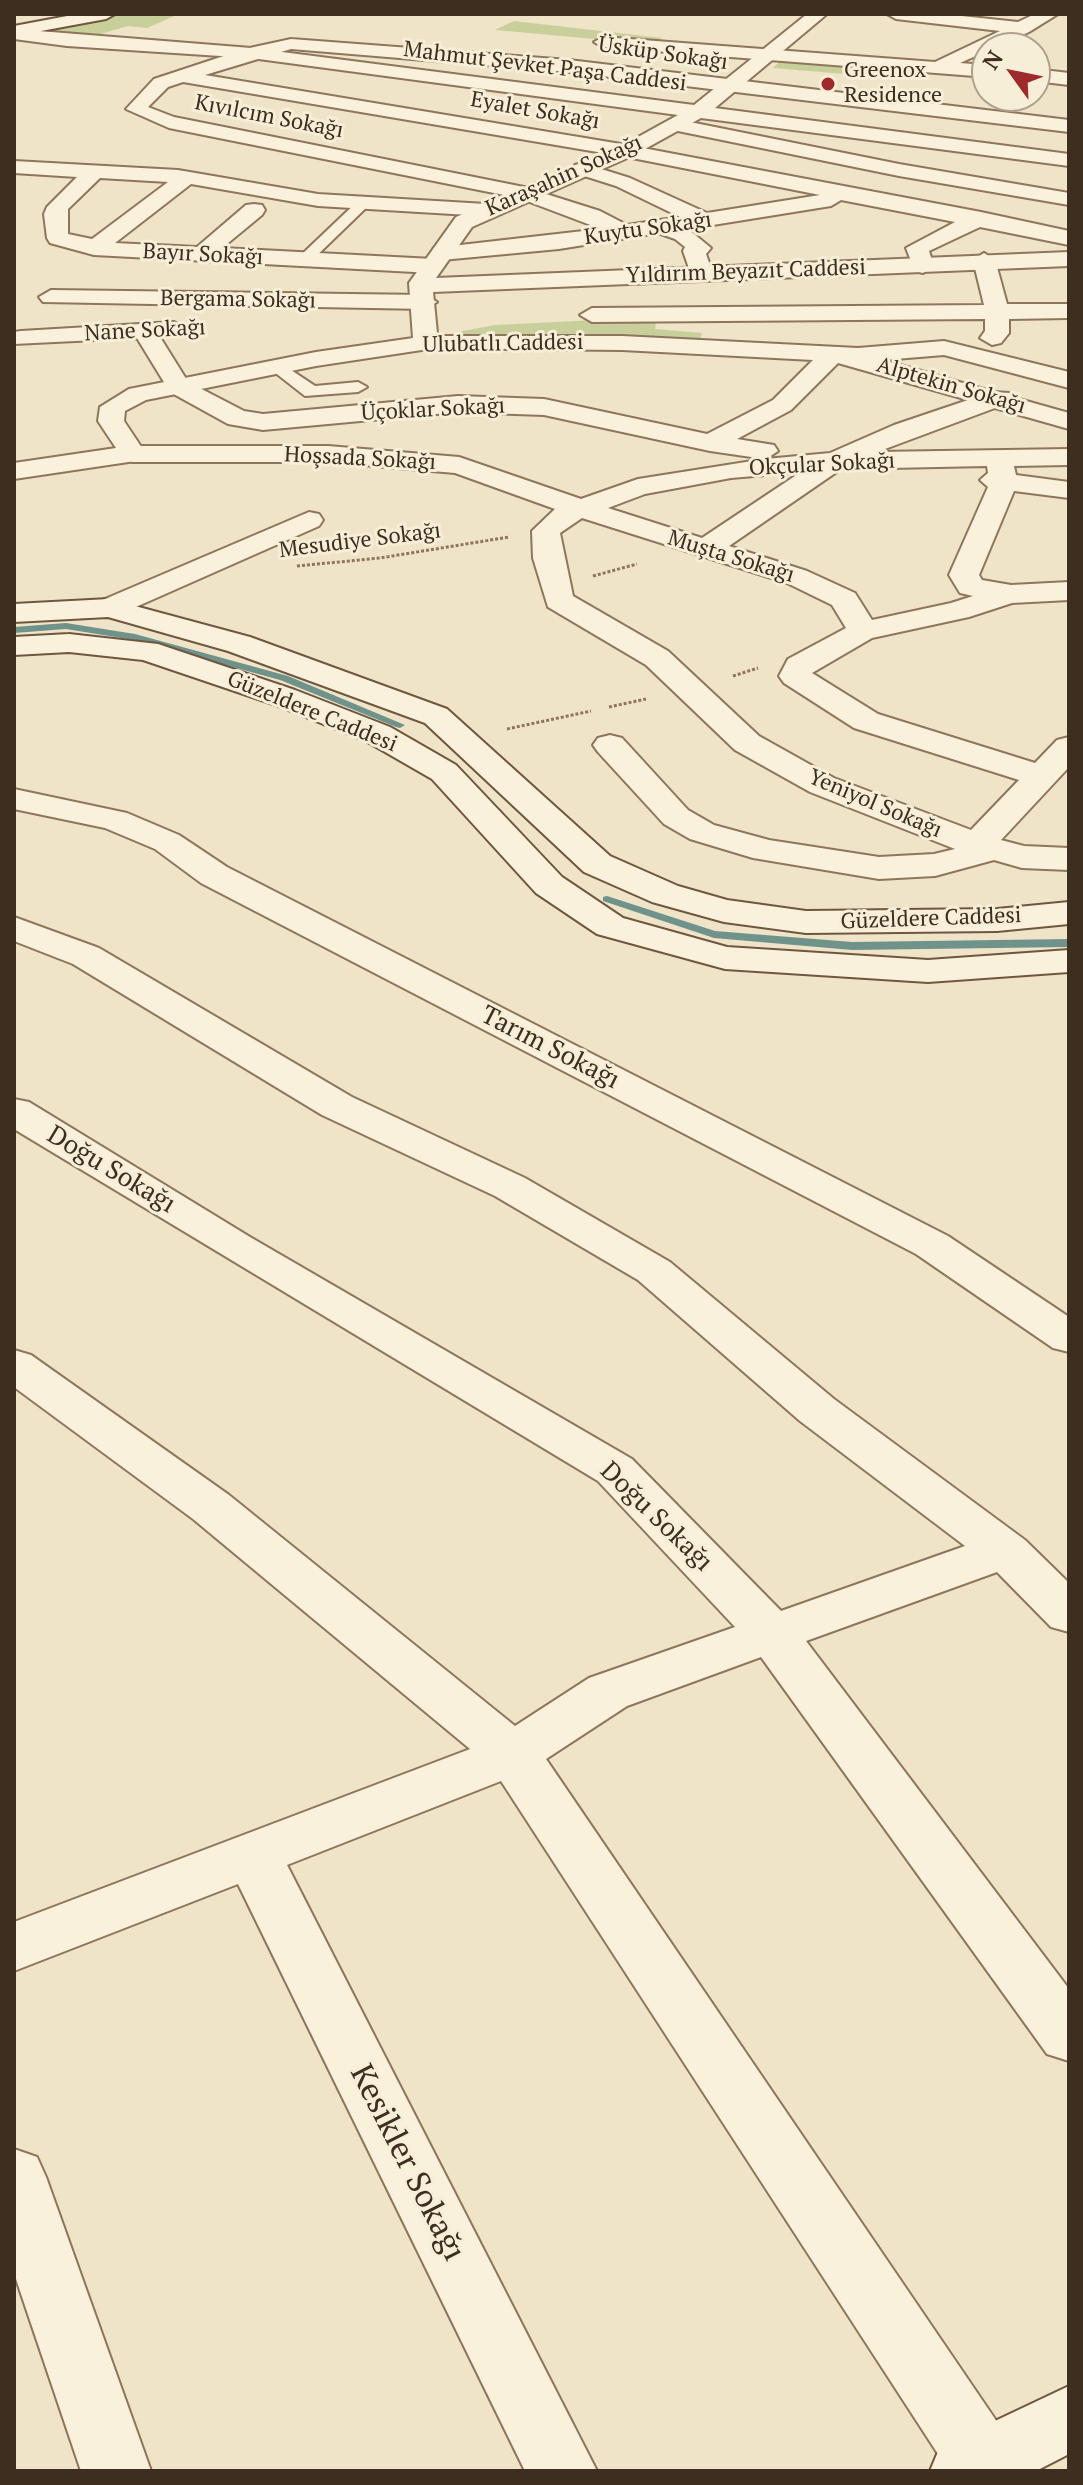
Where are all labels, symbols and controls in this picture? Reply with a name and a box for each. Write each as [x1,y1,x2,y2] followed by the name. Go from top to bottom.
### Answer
[596,32,730,76] street label: Üsküp Sokağı
[971,32,1051,112] north arrow
[402,37,688,97] street label: Mahmut Şevket Paşa Caddesi
[975,45,1009,75] text: N
[844,58,942,110] place label: Greenox Residence
[819,75,837,93] marker: Greenox Residence
[468,87,602,135] street label: Eyalet Sokağı
[192,90,346,144] street label: Kıvılcım Sokağı
[482,130,646,222] street label: Karaşahin Sokağı
[582,207,714,251] street label: Kuytu Sokağı
[142,239,264,271] street label: Bayır Sokağı
[626,255,866,289] street label: Yıldırım Beyazıt Caddesi
[160,285,316,315] street label: Bergama Sokağı
[84,315,206,347] street label: Nane Sokağı
[422,329,584,359] street label: Ulubatlı Caddesi
[873,352,1029,420] street label: Alptekin Sokağı
[360,393,506,427] street label: Üçoklar Sokağı
[283,442,437,476] street label: Hoşsada Sokağı
[748,448,896,482] street label: Okçular Sokağı
[278,518,442,564] street label: Mesudiye Sokağı
[665,525,797,589] street label: Muşta Sokağı
[223,666,401,758] street label: Güzeldere Caddesi
[804,764,946,844] street label: Yeniyol Sokağı
[840,903,1022,935] street label: Güzeldere Caddesi
[475,1000,625,1096] street label: Tarım Sokağı
[41,1120,181,1220] street label: Doğu Sokağı
[593,1456,719,1578] street label: Doğu Sokağı
[341,2058,473,2268] street label: Kesikler Sokağı

